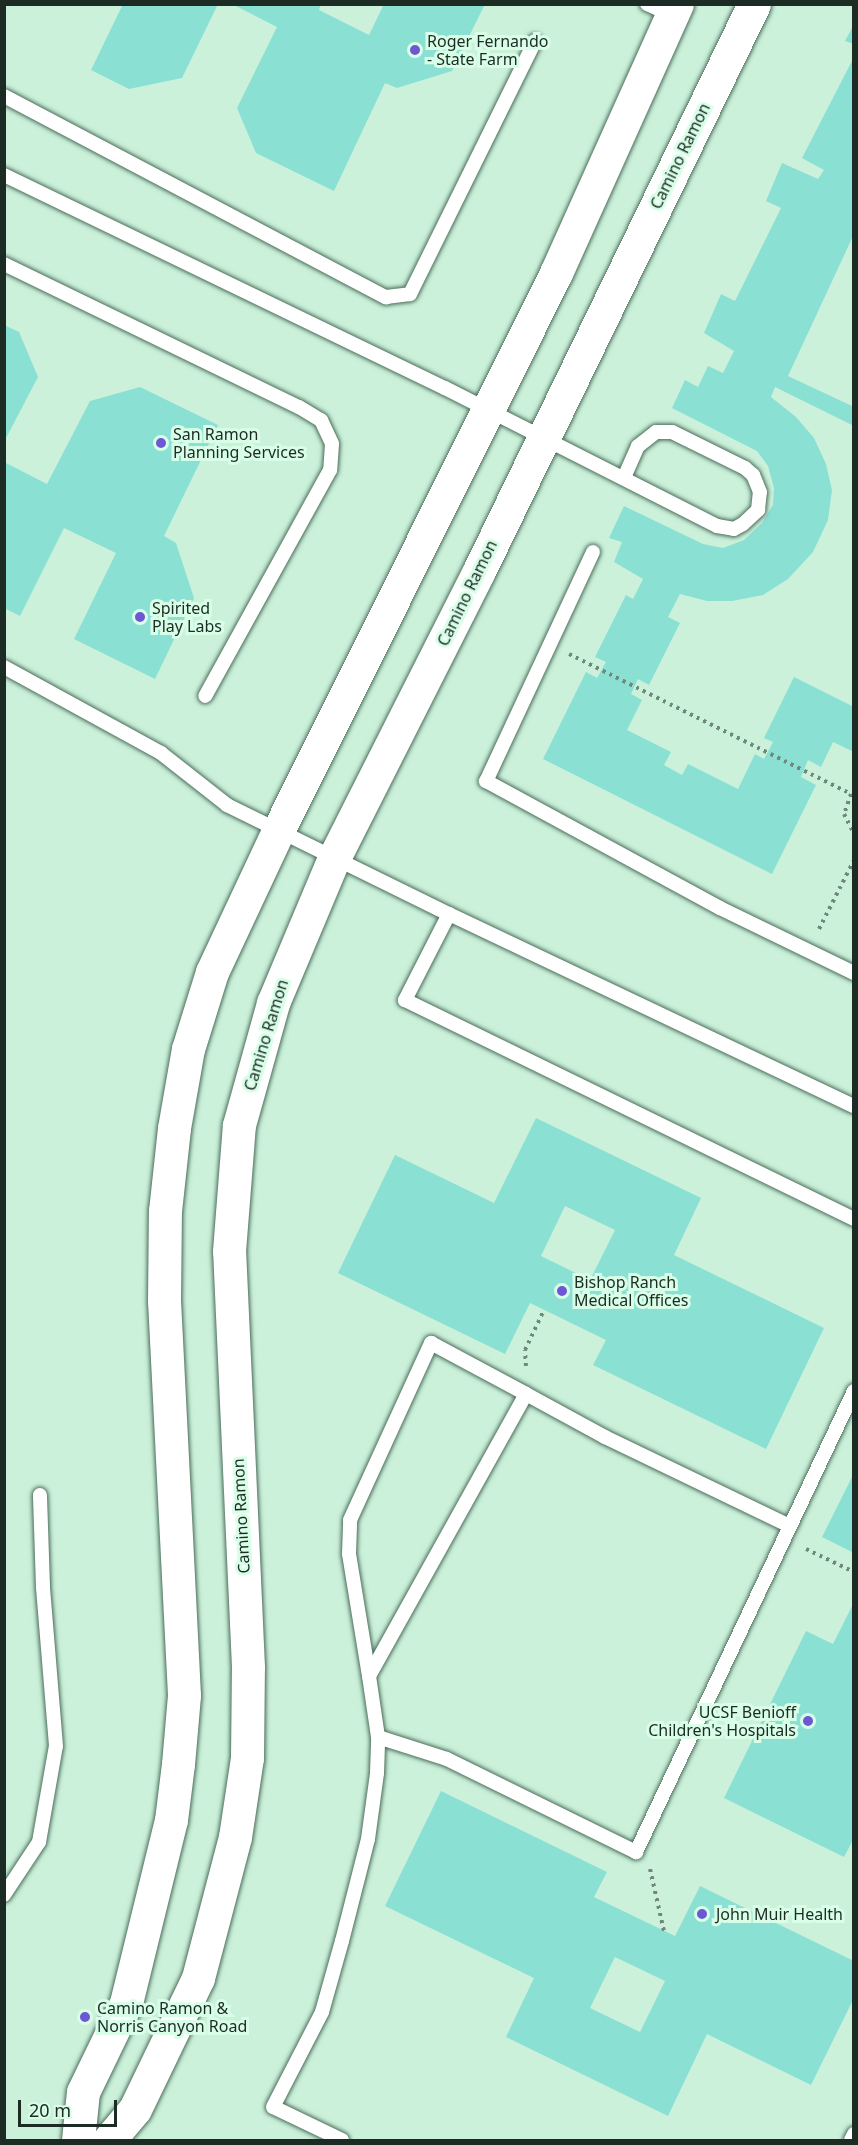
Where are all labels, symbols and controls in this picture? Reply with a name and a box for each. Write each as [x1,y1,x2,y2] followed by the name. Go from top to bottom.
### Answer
[427,31,548,69] place label: Roger Fernando - State Farm
[408,43,422,57] marker: Roger Fernando - State Farm
[646,100,714,212] street label: Camino Ramon
[173,424,305,462] place label: San Ramon Planning Services
[154,436,168,450] marker: San Ramon Planning Services
[433,537,501,649] street label: Camino Ramon
[152,598,222,636] place label: Spirited Play Labs
[133,610,147,624] marker: Spirited Play Labs
[240,977,292,1093] street label: Camino Ramon
[574,1272,688,1310] place label: Bishop Ranch Medical Offices
[555,1284,569,1298] marker: Bishop Ranch Medical Offices
[228,1458,254,1574] street label: Camino Ramon
[648,1702,796,1740] place label: UCSF Benioff Children's Hospitals
[801,1714,815,1728] marker: UCSF Benioff Children's Hospitals
[716,1904,843,1924] place label: John Muir Health
[693,1905,711,1923] marker: John Muir Health
[97,1998,247,2036] place label: Camino Ramon & Norris Canyon Road
[78,2010,92,2024] marker: Camino Ramon & Norris Canyon Road
[21,2088,120,2126] scale bar
[29,2098,71,2122] text: 20 m

